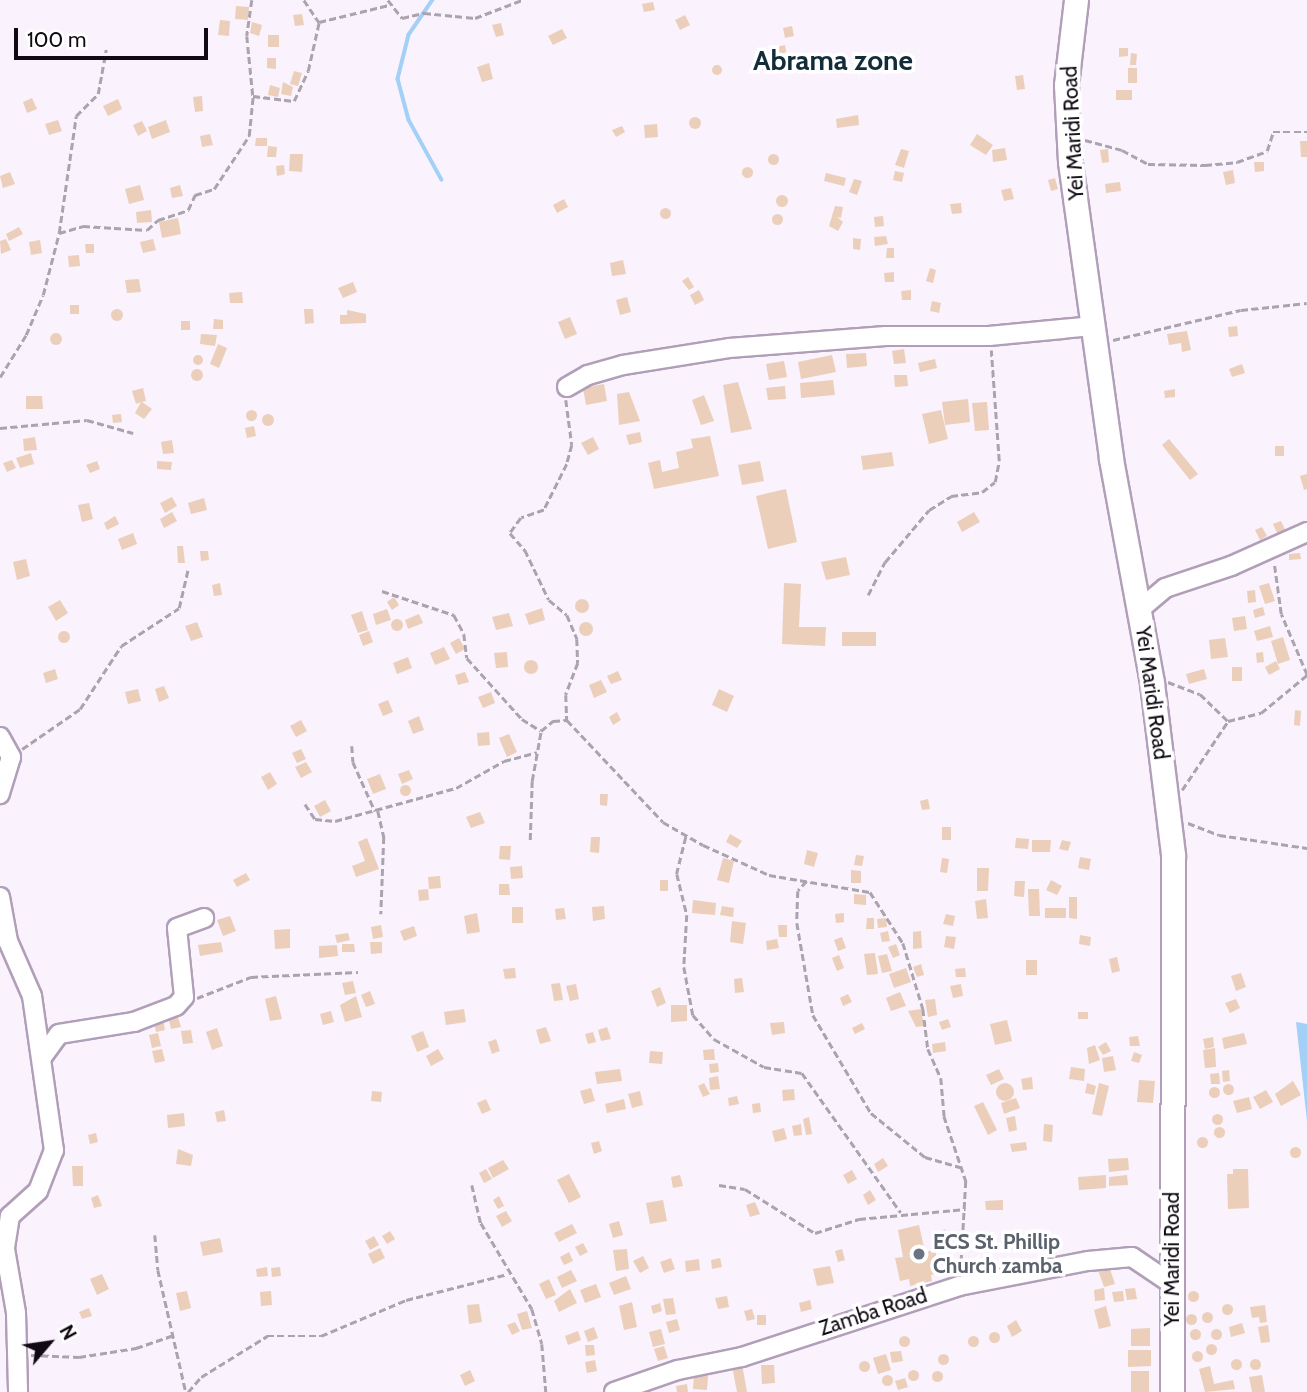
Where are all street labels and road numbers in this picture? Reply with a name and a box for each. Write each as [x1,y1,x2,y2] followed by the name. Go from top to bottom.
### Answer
[1057,65,1089,201] street label: Yei Maridi Road
[1130,625,1174,761] street label: Yei Maridi Road
[1159,1192,1185,1326] street label: Yei Maridi Road
[816,1283,930,1341] street label: Zamba Road

